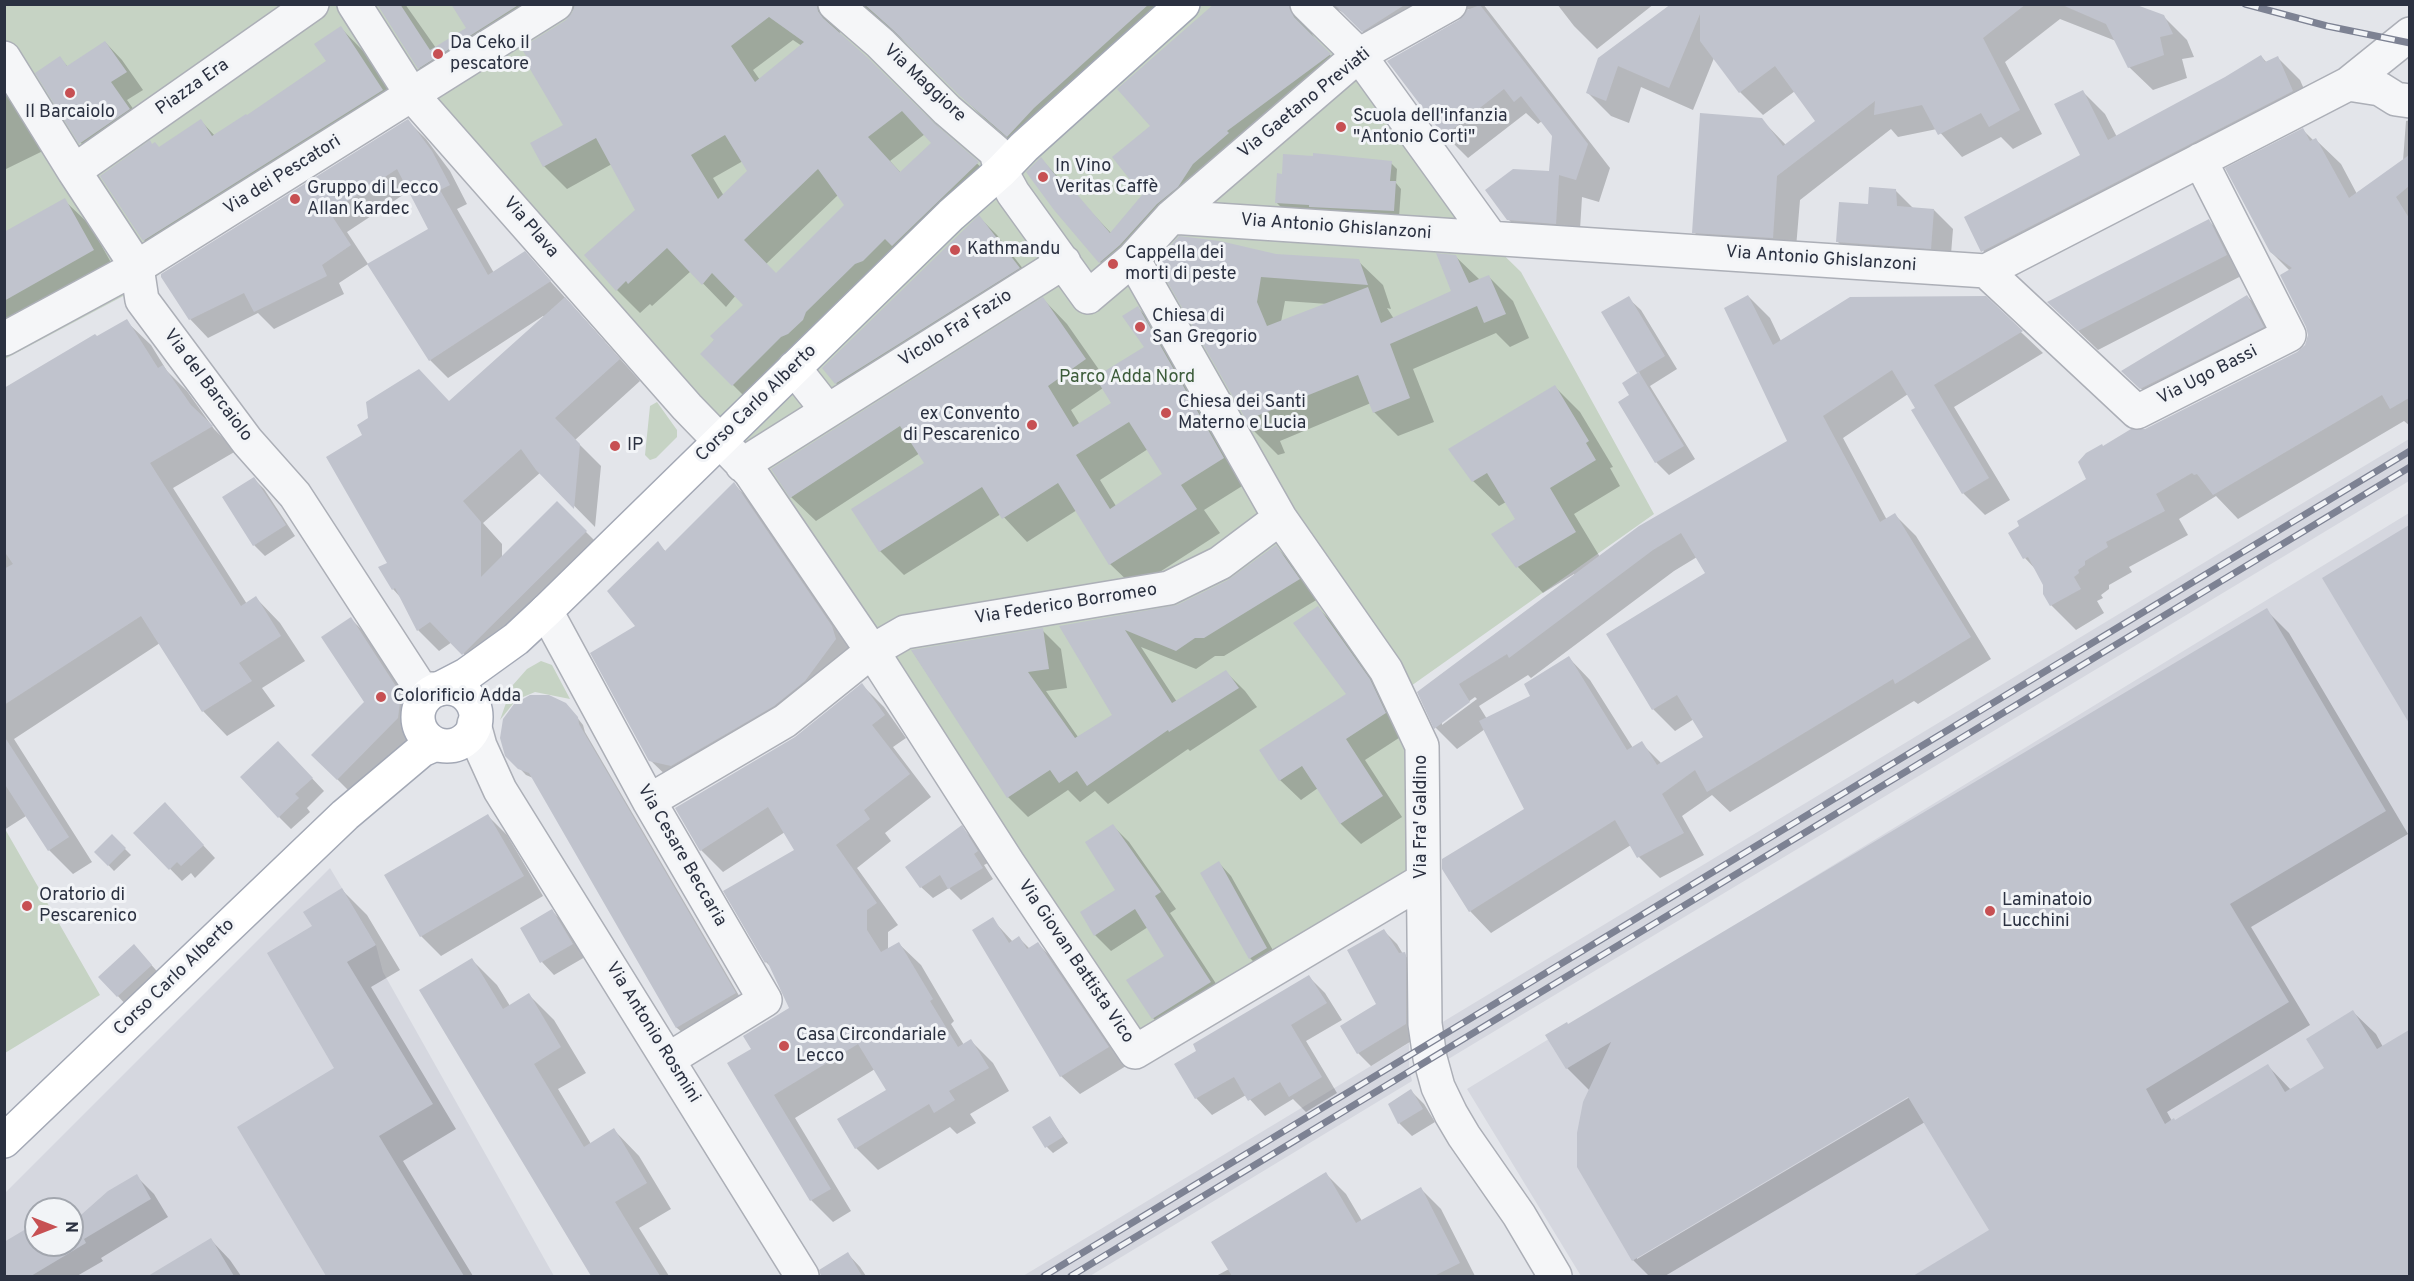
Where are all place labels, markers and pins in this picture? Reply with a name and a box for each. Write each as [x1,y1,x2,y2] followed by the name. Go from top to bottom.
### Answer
[450,33,530,76] place label: Da Ceko il pescatore
[431,47,445,61] marker: Da Ceko il pescatore
[63,86,77,100] marker: Il Barcaiolo
[25,102,115,124] place label: Il Barcaiolo
[1353,106,1507,148] place label: Scuola dell'infanzia "Antonio Corti"
[1334,120,1348,134] marker: Scuola dell'infanzia "Antonio Corti"
[1055,156,1158,198] place label: In Vino Veritas Caffè
[1036,170,1050,184] marker: In Vino Veritas Caffè
[307,178,439,220] place label: Gruppo di Lecco Allan Kardec
[288,192,302,206] marker: Gruppo di Lecco Allan Kardec
[967,239,1060,261] place label: Kathmandu
[948,243,962,257] marker: Kathmandu
[1125,243,1236,286] place label: Cappella dei morti di peste
[1106,257,1120,271] marker: Cappella dei morti di peste
[1152,306,1257,348] place label: Chiesa di San Gregorio
[1133,320,1147,334] marker: Chiesa di San Gregorio
[1178,392,1306,434] place label: Chiesa dei Santi Materno e Lucia
[903,404,1020,446] place label: ex Convento di Pescarenico
[1159,406,1173,420] marker: Chiesa dei Santi Materno e Lucia
[1025,418,1039,432] marker: ex Convento di Pescarenico
[627,435,643,457] place label: IP
[608,439,622,453] marker: IP
[393,686,521,708] place label: Colorificio Adda
[374,690,388,704] marker: Colorificio Adda
[39,885,137,928] place label: Oratorio di Pescarenico
[2002,890,2092,932] place label: Laminatoio Lucchini
[20,899,34,913] marker: Oratorio di Pescarenico
[1983,904,1997,918] marker: Laminatoio Lucchini
[796,1025,947,1068] place label: Casa Circondariale Lecco
[777,1039,791,1053] marker: Casa Circondariale Lecco

